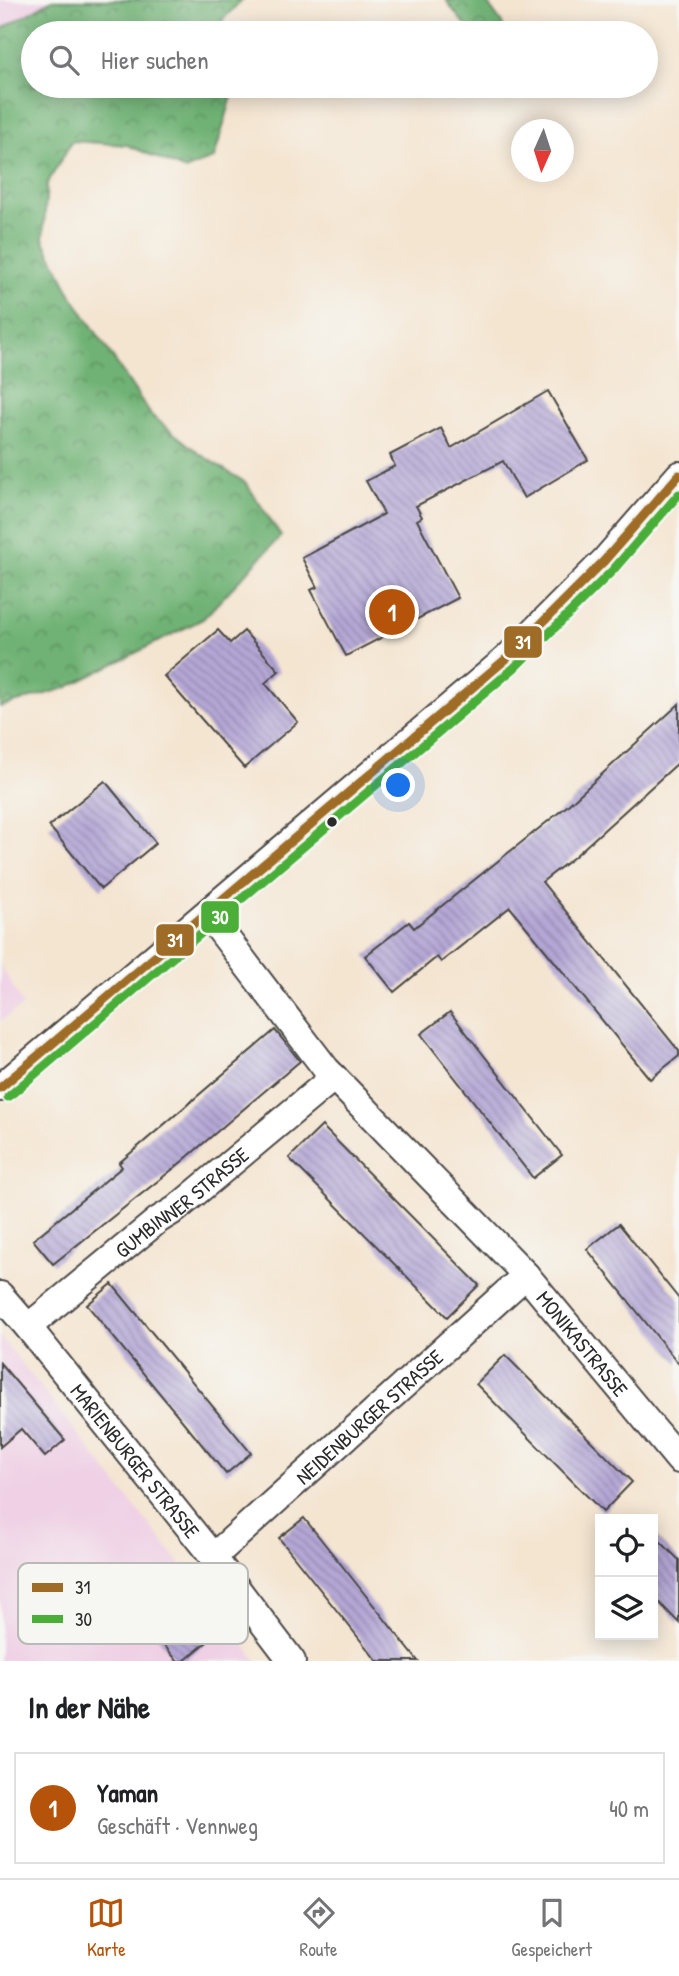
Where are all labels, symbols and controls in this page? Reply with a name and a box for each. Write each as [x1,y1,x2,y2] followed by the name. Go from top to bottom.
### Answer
[21,21,658,98] search box
[45,41,83,79] icon: search
[101,42,209,77] text: Hier suchen
[511,119,574,182] north arrow
[369,586,415,638] pin: 1
[503,625,543,659] line badge: 31
[515,629,531,655] text: 31
[381,768,415,802] your location
[325,815,339,829] unlabelled marker
[200,900,240,934] line badge: 30
[211,904,229,930] text: 30
[155,923,195,957] line badge: 31
[167,927,183,953] text: 31
[108,1140,255,1264] street label: GUMBINNER STRASSE
[530,1284,635,1402] street label: MONIKASTRASSE
[289,1342,449,1491] street label: NEIDENBURGER STRASSE
[64,1377,207,1544] street label: MARIENBURGER STRASSE
[595,1514,658,1640] map controls
[595,1514,658,1577] button: locate
[18,1563,248,1644] legend
[75,1574,91,1600] text: 31
[595,1577,658,1640] button: layers
[75,1606,92,1632] text: 30
[28,1687,150,1727] text: In der Nähe
[97,1775,158,1810] text: Yaman
[49,1793,57,1824] text: 1
[609,1793,649,1824] text: 40 m
[97,1810,258,1841] text: Geschäft · Vennweg
[87,1894,126,1962] tab: Karte
[300,1894,338,1962] tab: Route
[511,1894,592,1962] tab: Gespeichert

